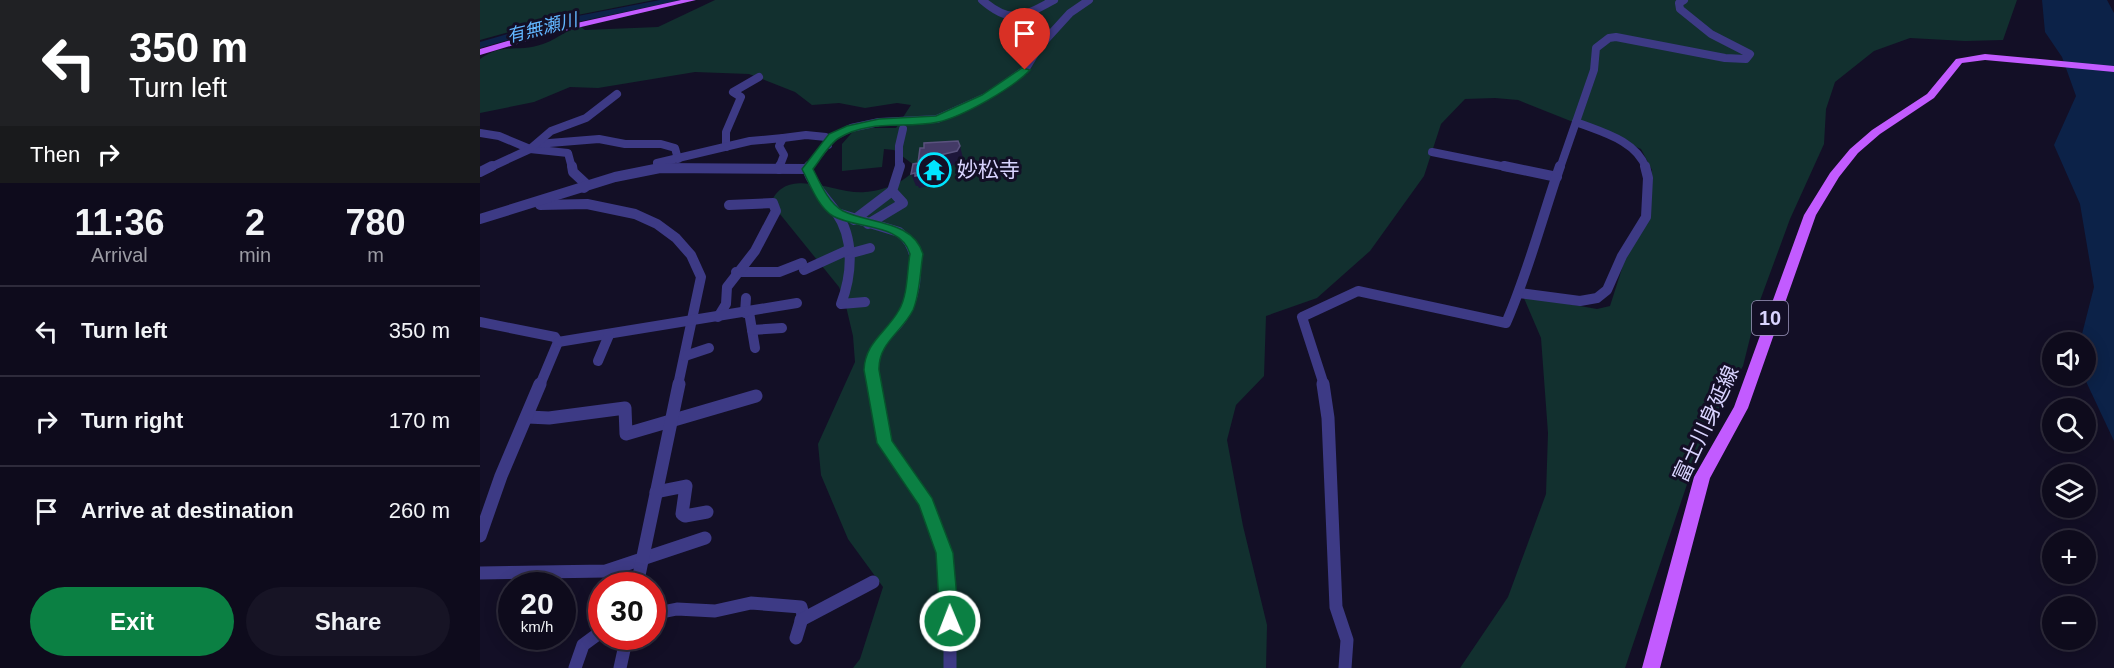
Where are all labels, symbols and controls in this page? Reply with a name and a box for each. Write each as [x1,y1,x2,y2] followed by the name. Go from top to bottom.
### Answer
[999,8,1050,70] pin
[505,9,581,46] water label: 有無瀬川
[1008,17,1041,50] icon: arrive
[30,24,108,102] icon: left
[129,24,248,71] text: 350 m
[129,73,227,103] text: Turn left
[92,138,125,171] icon: right
[30,142,80,167] text: Then
[916,152,952,188] temple icon: 妙松寺
[957,158,1020,181] place label: 妙松寺
[74,202,164,243] text: 11:36
[245,202,265,243] text: 2
[346,202,406,243] text: 780
[91,244,148,266] text: Arrival
[239,244,271,266] text: min
[367,244,384,266] text: m
[1752,301,1788,335] road number: 10
[30,315,63,348] icon: left
[81,318,167,343] text: Turn left
[389,318,450,343] text: 350 m
[2042,332,2096,650] map controls
[2042,332,2096,386] button: sound
[1668,362,1743,486] street label: 富士川身延線
[2042,398,2096,452] button: search
[30,405,63,438] icon: right
[81,408,183,433] text: Turn right
[389,408,450,433] text: 170 m
[2042,464,2096,518] button: layers
[30,495,63,528] icon: arrive
[81,498,294,523] text: Arrive at destination
[389,498,450,523] text: 260 m
[2042,530,2096,584] button: +
[588,572,666,650] speed limit sign: 30
[30,587,234,656] button: Exit
[246,587,450,656] button: Share
[520,587,554,620] text: 20
[918,589,982,653] position arrow
[2042,596,2096,650] button: −
[521,618,553,635] text: km/h

